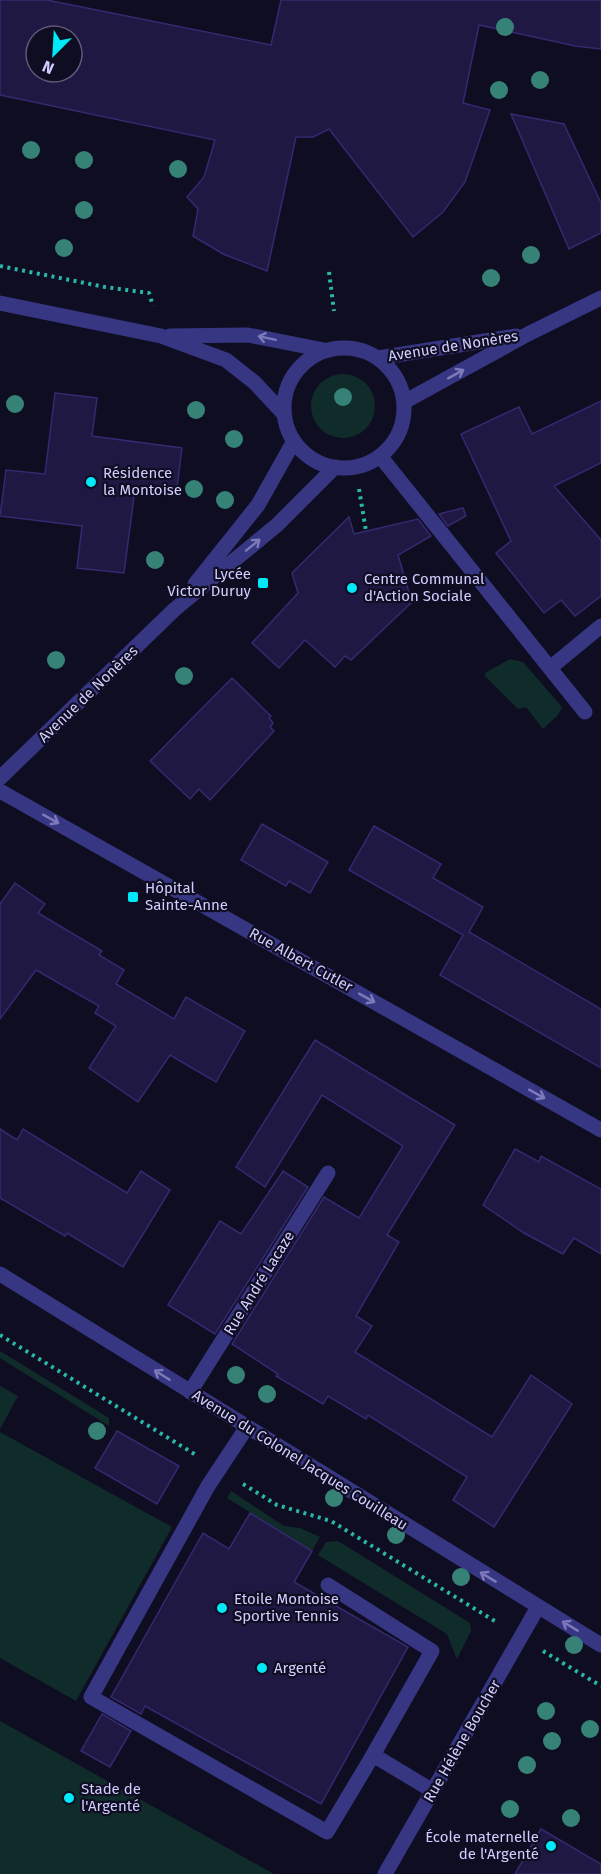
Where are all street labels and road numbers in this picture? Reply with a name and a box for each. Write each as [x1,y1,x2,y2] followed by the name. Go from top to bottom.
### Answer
[387,327,519,365] street label: Avenue de Nonères
[34,642,142,746] street label: Avenue de Nonères
[246,924,356,996] street label: Rue Albert Cutler
[220,1228,298,1338] street label: Rue André Lacaze
[189,1386,411,1534] street label: Avenue du Colonel Jacques Couilleau
[420,1676,504,1805] street label: Rue Hélène Boucher

